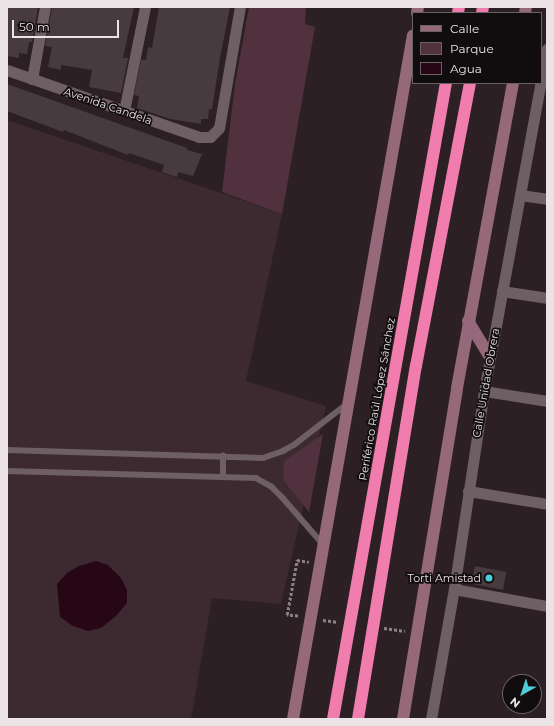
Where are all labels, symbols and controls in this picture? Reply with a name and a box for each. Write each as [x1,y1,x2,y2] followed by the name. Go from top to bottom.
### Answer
[14,12,121,38] scale bar
[412,12,542,84] legend
[19,19,50,34] text: 50 m
[450,21,479,36] text: Calle
[450,41,494,56] text: Parque
[450,61,482,76] text: Agua
[62,85,154,127] street label: Avenida Candela
[356,317,398,481] street label: Periférico Raúl López Sánchez
[470,327,502,439] street label: Calle Unidad Obrera
[407,571,481,585] place label: Torti Amistad
[484,573,494,583] marker: Torti Amistad
[502,674,542,714] north arrow
[507,694,523,711] text: N

